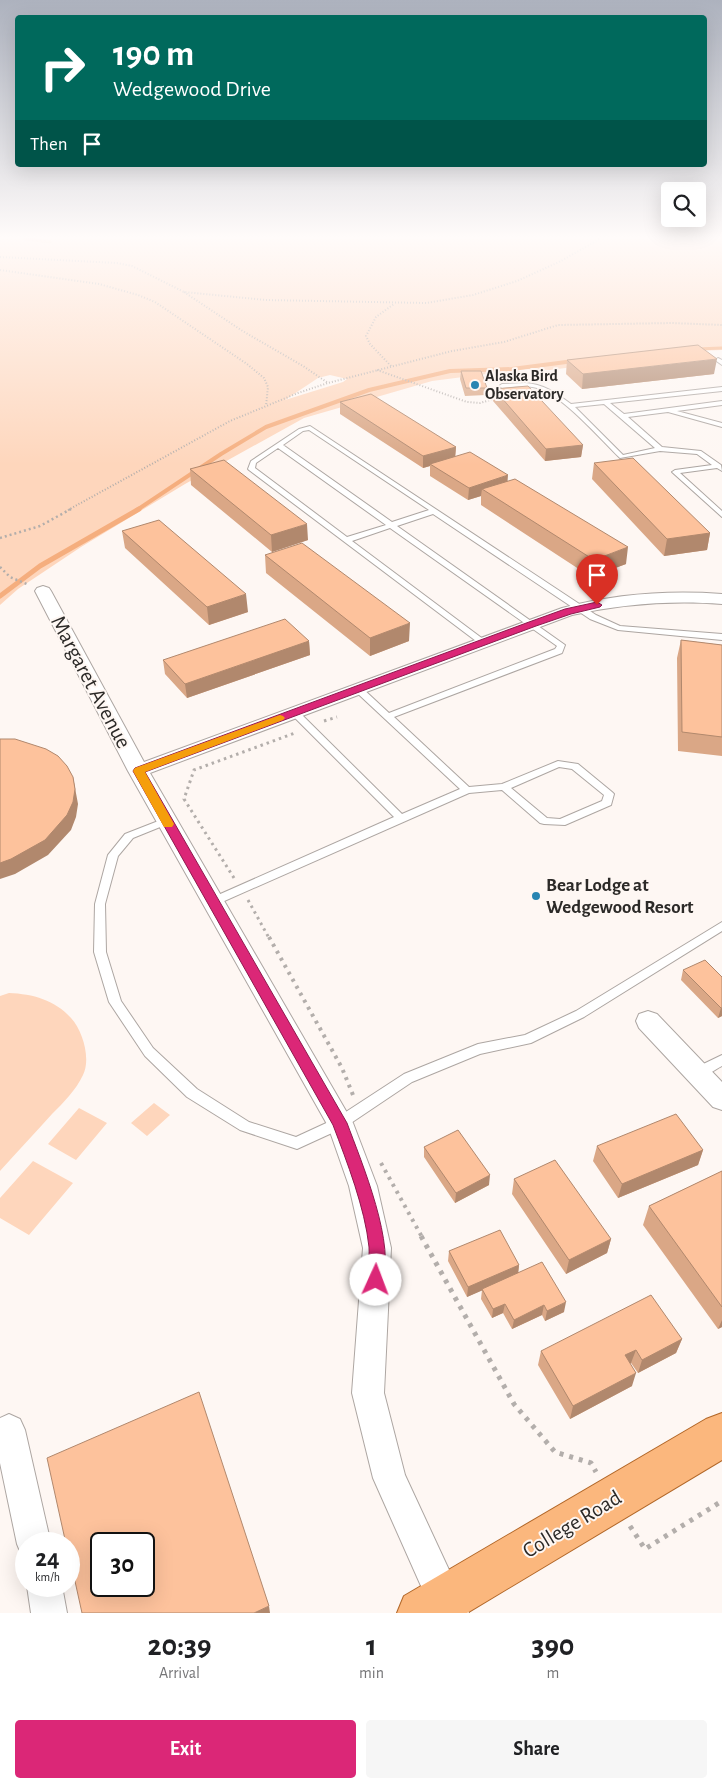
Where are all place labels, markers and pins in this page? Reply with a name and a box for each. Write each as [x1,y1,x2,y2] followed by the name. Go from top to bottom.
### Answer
[485,368,564,403] place label: Alaska Bird Observatory
[469,379,481,391] marker: Alaska Bird Observatory
[576,554,618,605] pin
[546,876,694,917] place label: Bear Lodge at Wedgewood Resort
[530,890,542,902] marker: Bear Lodge at Wedgewood Resort

